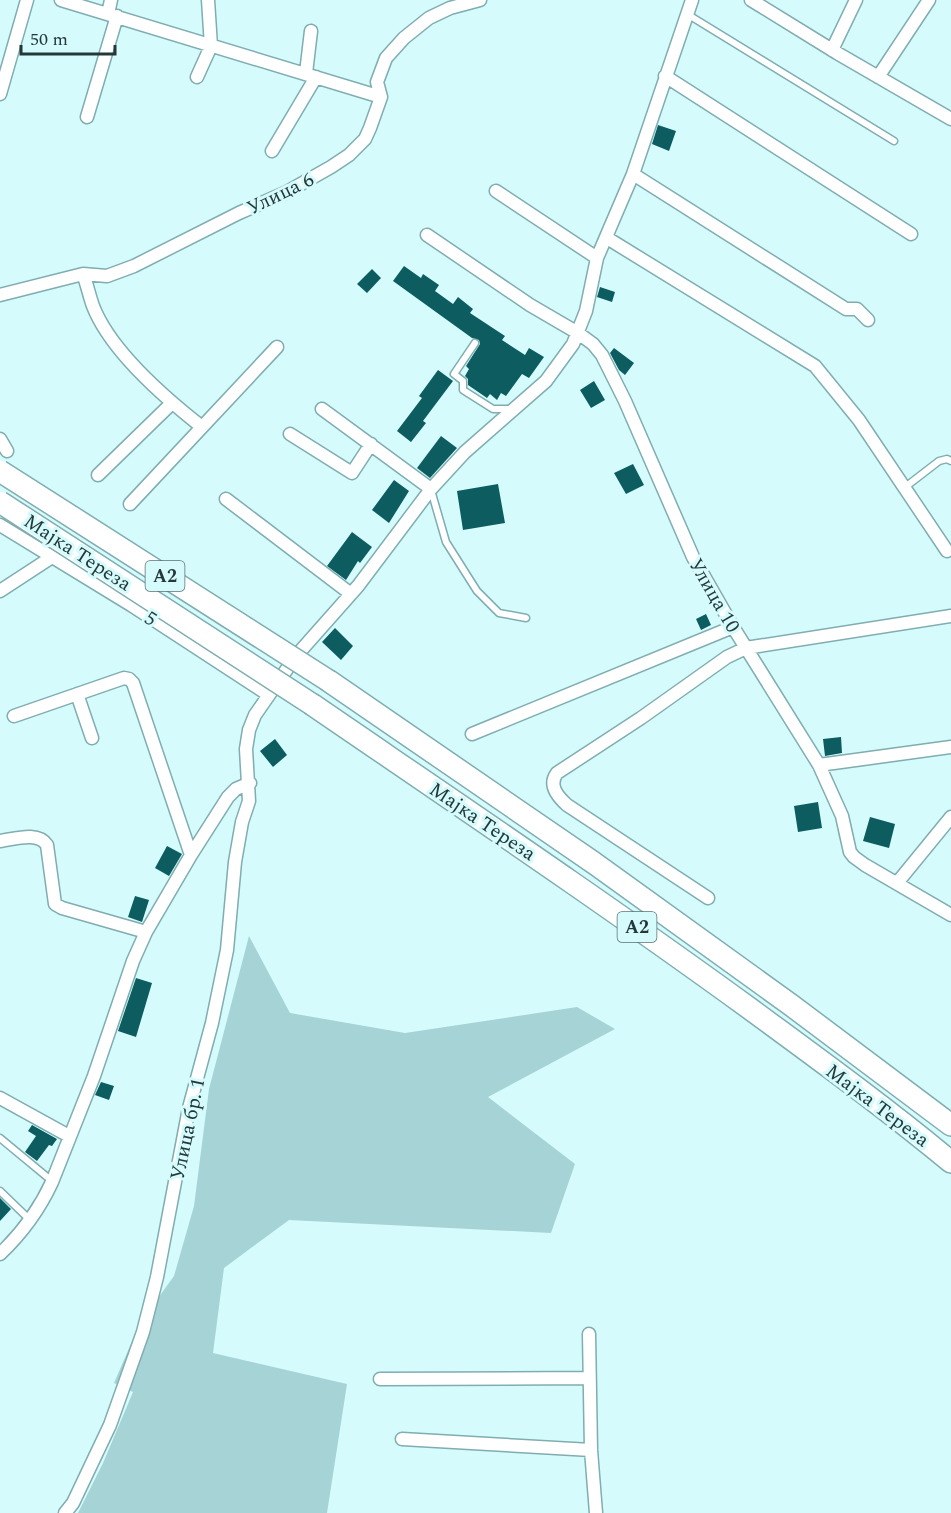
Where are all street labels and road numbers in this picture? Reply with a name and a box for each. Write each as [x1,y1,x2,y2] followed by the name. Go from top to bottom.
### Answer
[242,165,319,223] street label: Улица 6
[18,507,137,599] street label: Мајка Тереза
[681,553,748,638] street label: Улица 10
[146,561,184,591] road number: A2
[138,604,163,634] street label: 5
[423,775,542,869] street label: Мајка Тереза
[618,912,656,942] road number: A2
[819,1057,936,1155] street label: Мајка Тереза
[163,1075,213,1183] street label: Улица бр. 1

